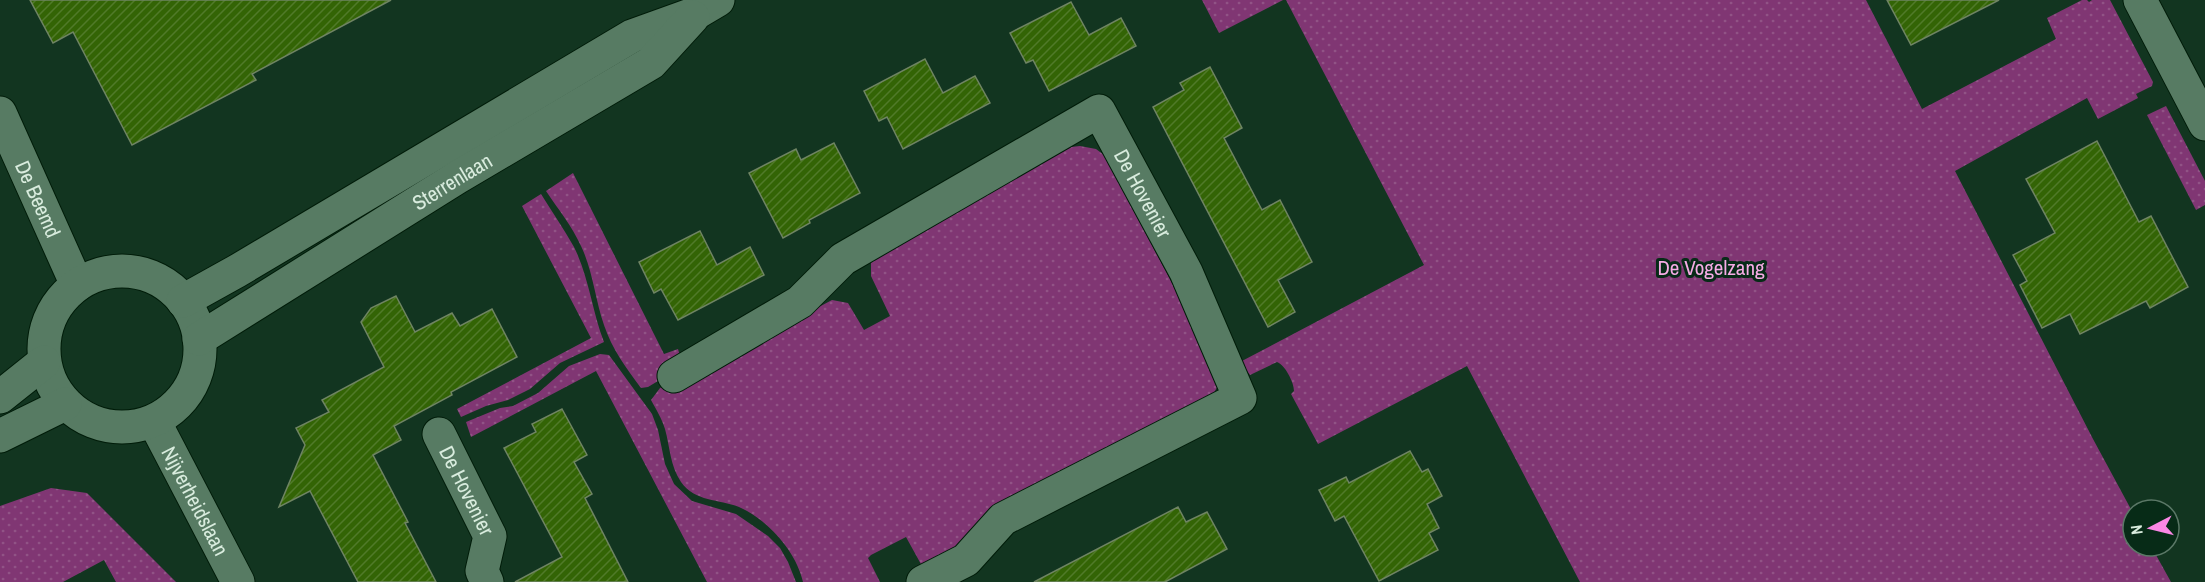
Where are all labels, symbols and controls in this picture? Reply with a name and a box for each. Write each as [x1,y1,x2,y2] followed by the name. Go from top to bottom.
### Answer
[1108,144,1179,243] street label: De Hovenier
[406,146,497,217] street label: Sterrenlaan
[9,156,68,242] street label: De Beemd
[1657,253,1765,282] park label: De Vogelzang
[155,441,236,561] street label: Nijverheidslaan
[433,441,502,540] street label: De Hovenier
[2121,498,2181,558] north arrow
[2125,524,2148,536] text: N

